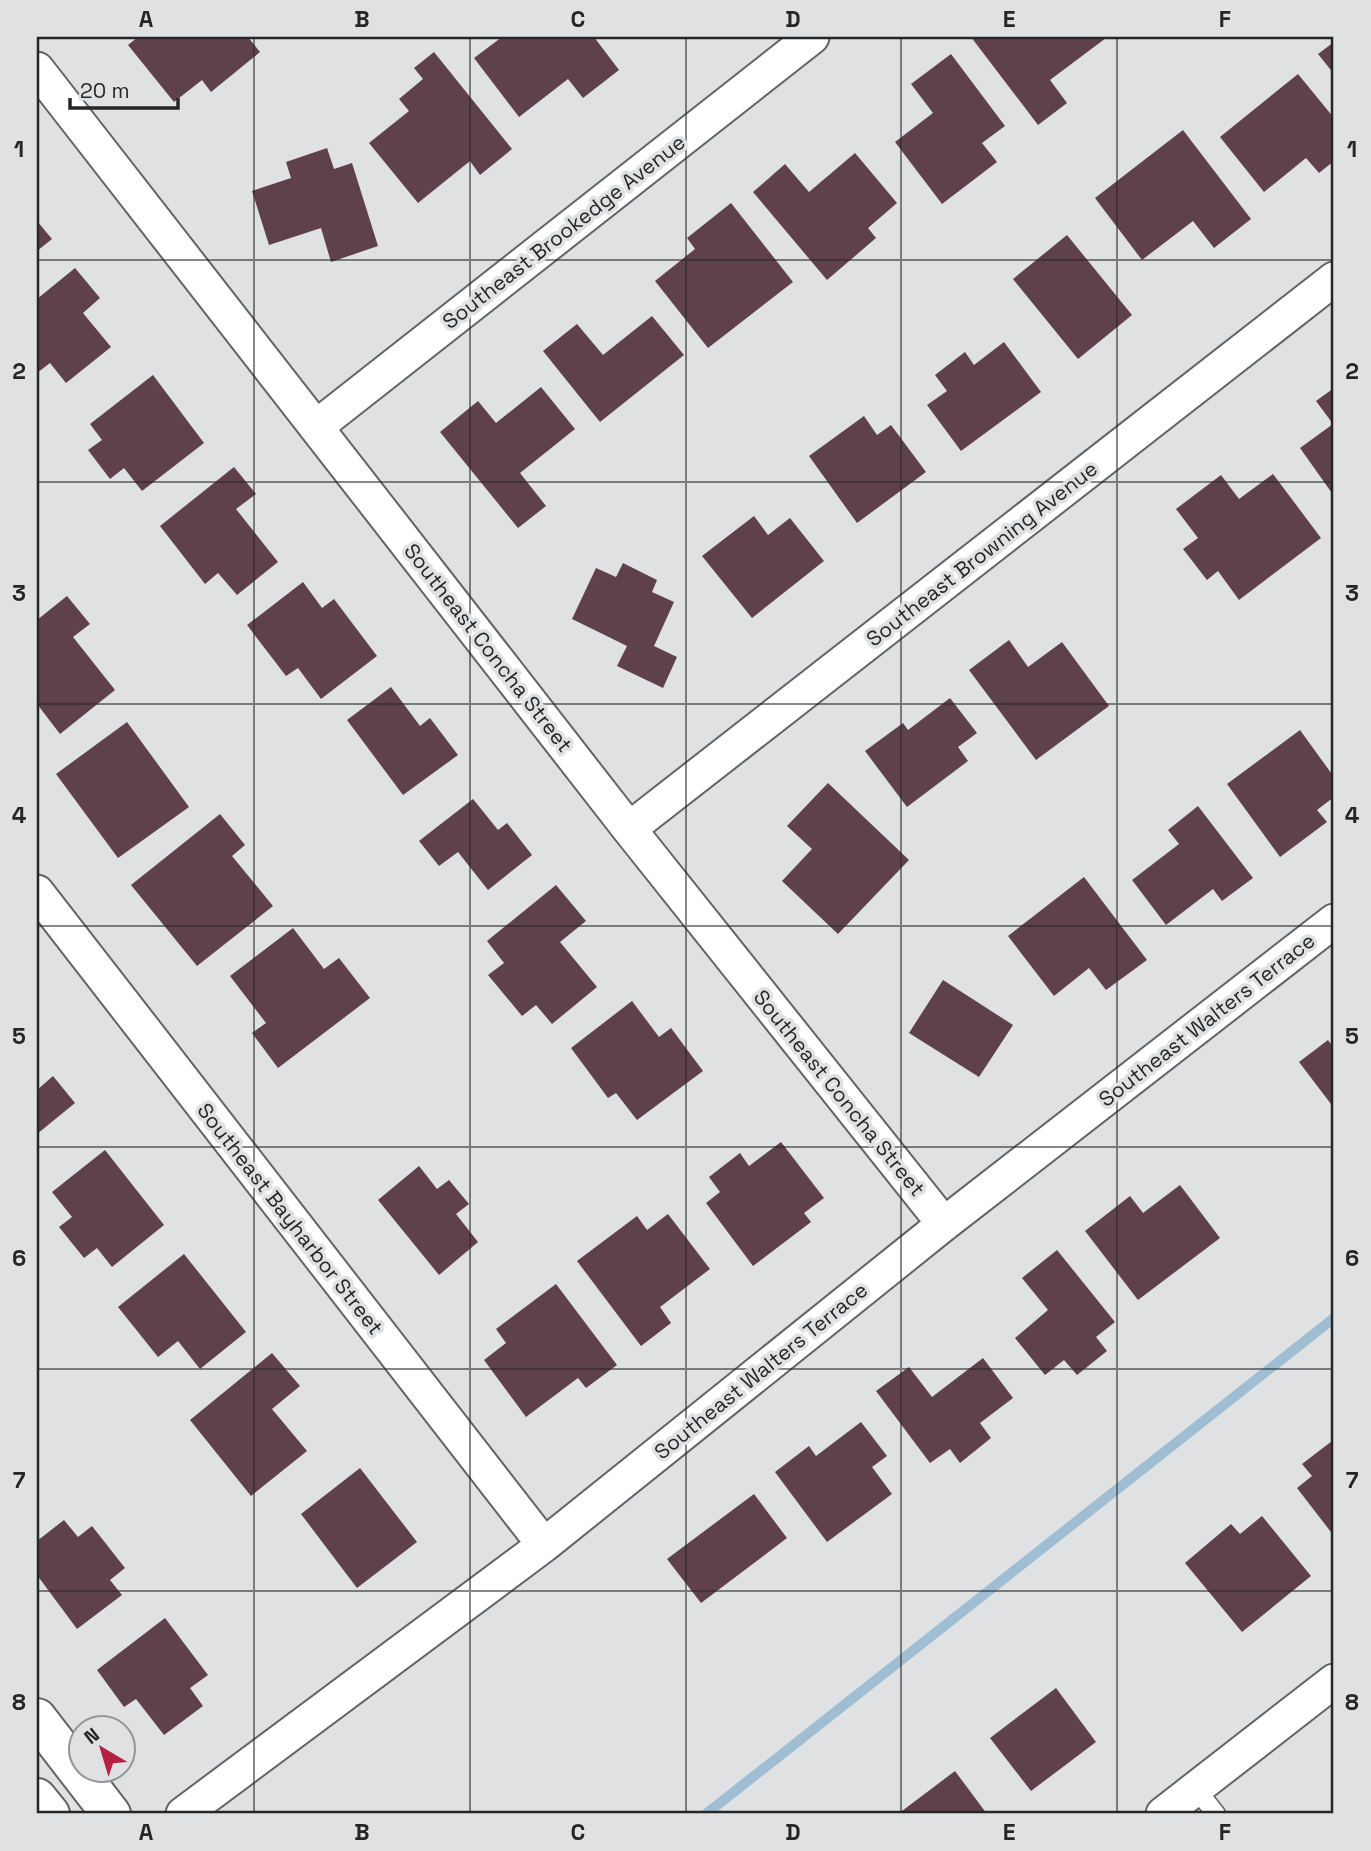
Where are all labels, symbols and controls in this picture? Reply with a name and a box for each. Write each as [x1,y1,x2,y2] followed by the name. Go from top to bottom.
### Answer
[139,4,154,34] text: A
[354,4,370,34] text: B
[571,4,585,34] text: C
[785,4,801,34] text: D
[1003,4,1015,34] text: E
[1219,4,1231,34] text: F
[70,66,178,110] scale bar
[80,77,130,104] text: 20 m
[437,128,691,335] street label: Southeast Brookedge Avenue
[14,134,24,164] text: 1
[1347,134,1357,164] text: 1
[12,356,26,386] text: 2
[1345,356,1359,386] text: 2
[861,455,1103,652] street label: Southeast Browning Avenue
[398,538,578,758] street label: Southeast Concha Street
[12,578,26,608] text: 3
[1345,578,1359,608] text: 3
[12,800,27,830] text: 4
[1345,800,1360,830] text: 4
[1093,927,1320,1112] street label: Southeast Walters Terrace
[748,984,931,1201] street label: Southeast Concha Street
[12,1021,26,1051] text: 5
[1345,1021,1359,1051] text: 5
[191,1097,389,1340] street label: Southeast Bayharbor Street
[12,1243,26,1273] text: 6
[1345,1243,1359,1273] text: 6
[648,1276,873,1465] street label: Southeast Walters Terrace
[13,1465,26,1495] text: 7
[1346,1465,1359,1495] text: 7
[12,1687,26,1717] text: 8
[1345,1687,1359,1717] text: 8
[66,1714,136,1784] north arrow
[79,1722,105,1750] text: N
[139,1817,154,1847] text: A
[354,1817,370,1847] text: B
[571,1817,585,1847] text: C
[785,1817,801,1847] text: D
[1003,1817,1015,1847] text: E
[1219,1817,1231,1847] text: F

